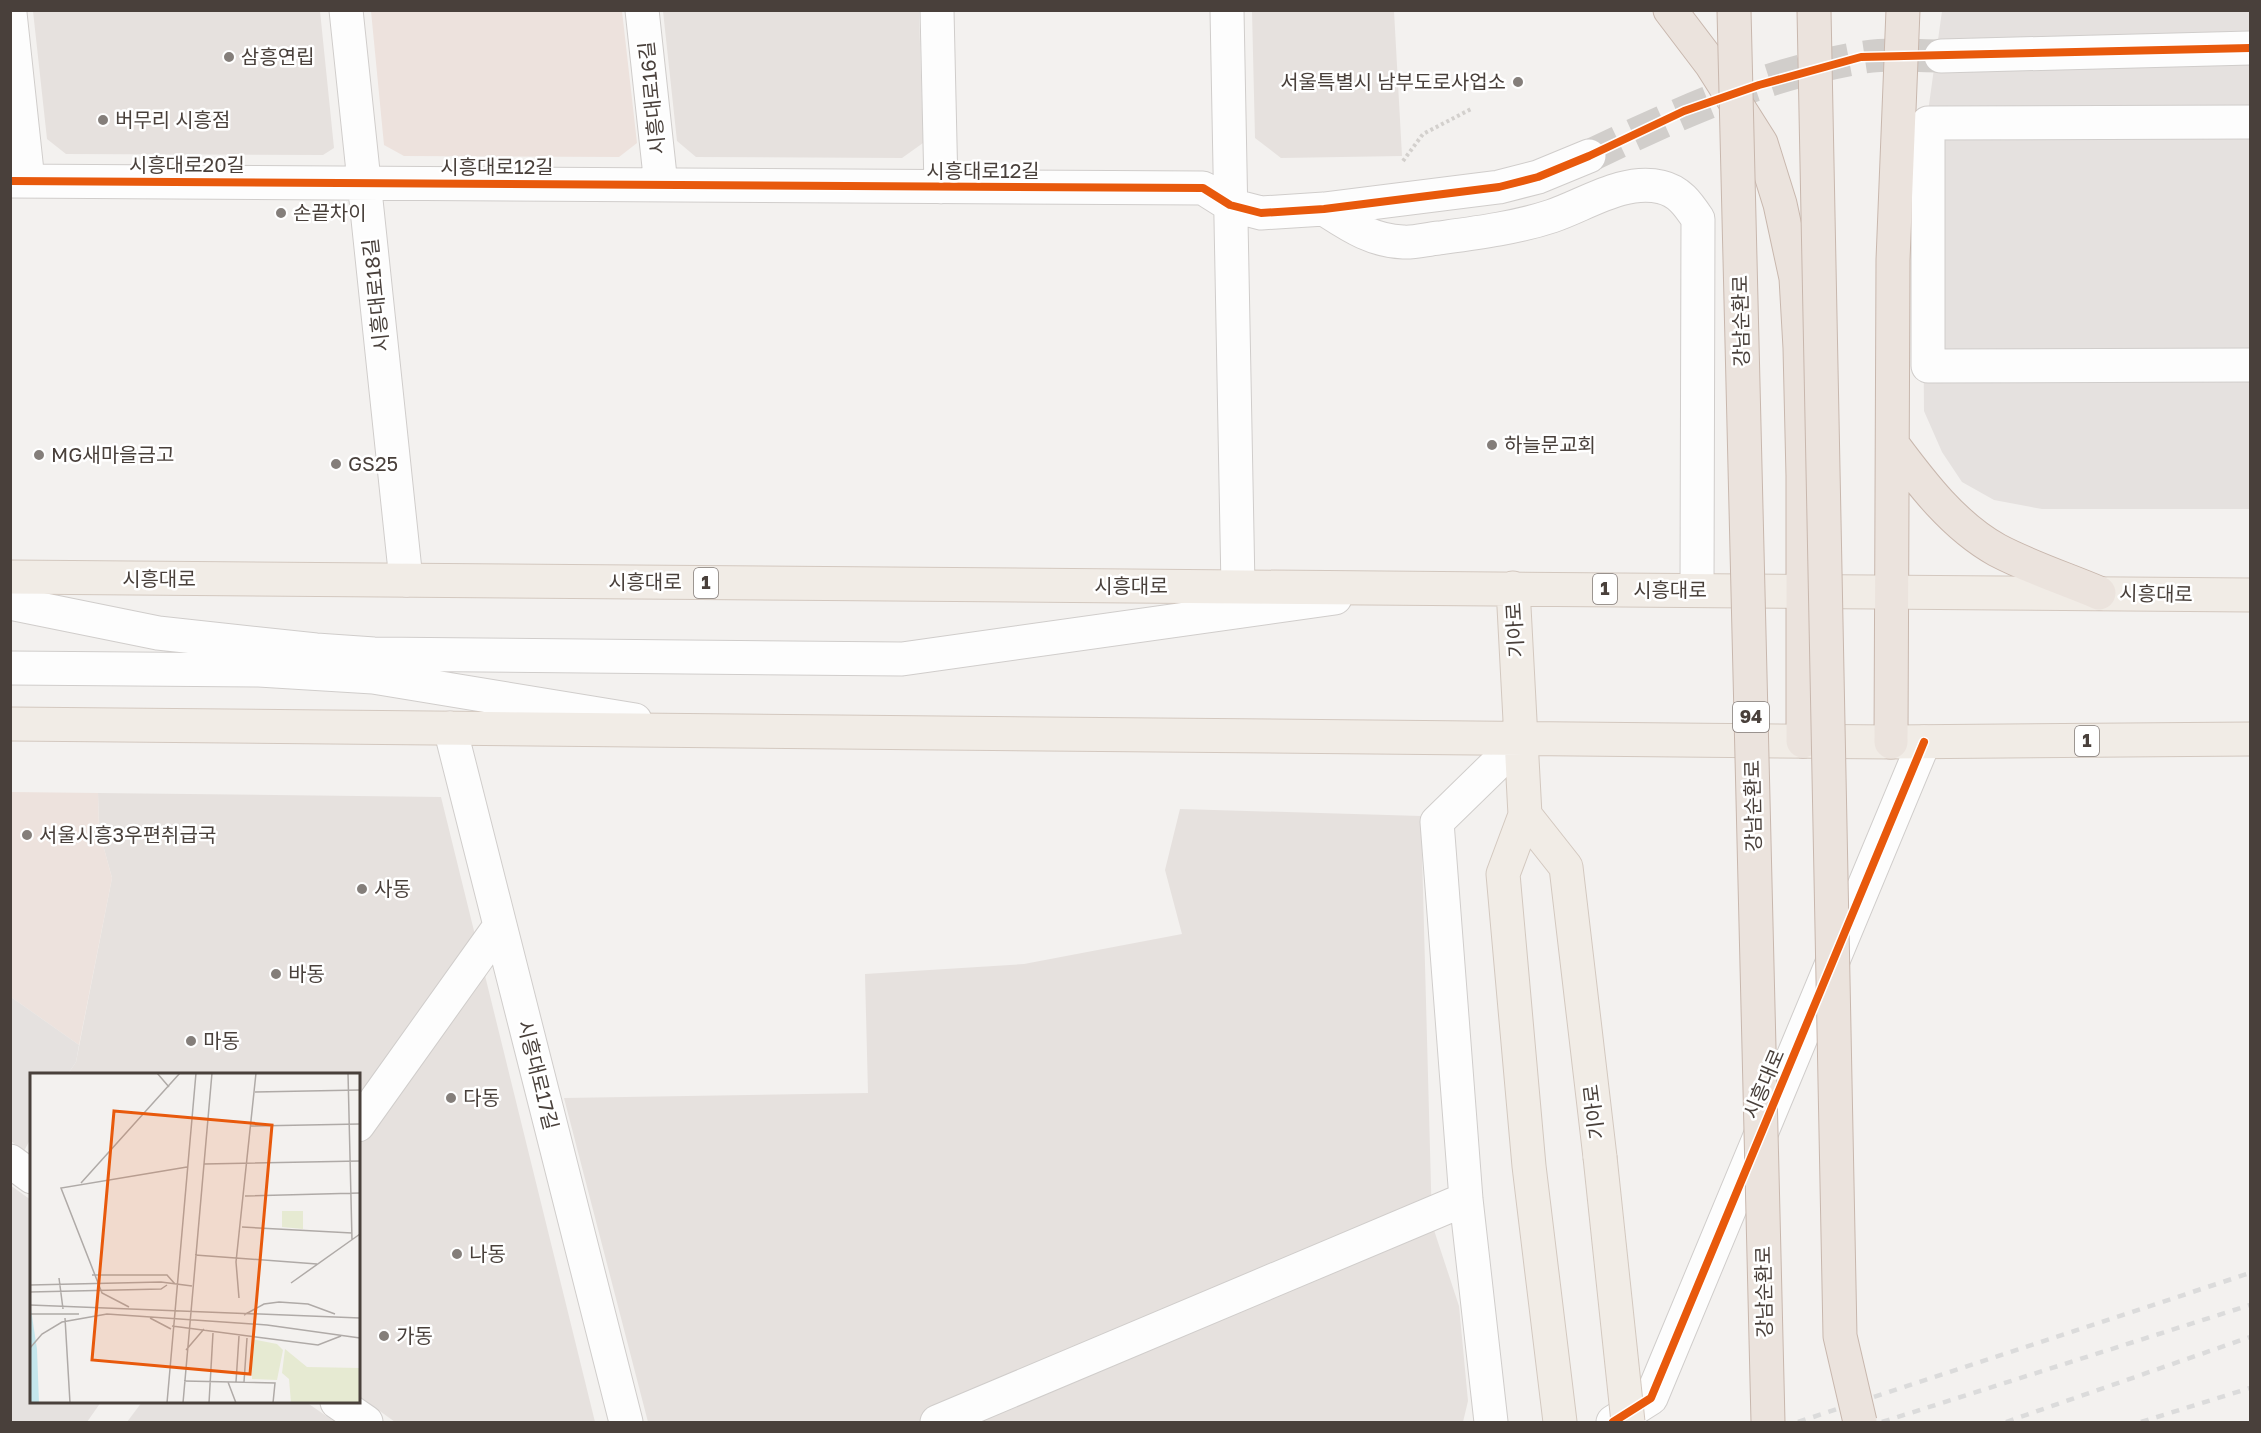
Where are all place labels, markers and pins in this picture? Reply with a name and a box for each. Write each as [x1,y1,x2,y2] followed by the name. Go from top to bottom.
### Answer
[241,44,315,68] place label: 삼흥연립
[222,50,236,64] marker: 삼흥연립
[1280,69,1506,93] place label: 서울특별시 남부도로사업소
[1511,75,1525,89] marker: 서울특별시 남부도로사업소
[115,107,230,131] place label: 버무리 시흥점
[96,113,110,127] marker: 버무리 시흥점
[293,200,367,224] place label: 손끝차이
[274,206,288,220] marker: 손끝차이
[1504,432,1596,456] place label: 하늘문교회
[1485,438,1499,452] marker: 하늘문교회
[51,442,174,466] place label: MG새마을금고
[32,448,46,462] marker: MG새마을금고
[348,451,398,475] place label: GS25
[329,457,343,471] marker: GS25
[39,822,216,846] place label: 서울시흥3우편취급국
[20,828,34,842] marker: 서울시흥3우편취급국
[374,876,411,900] place label: 사동
[355,882,369,896] marker: 사동
[288,961,325,985] place label: 바동
[269,967,283,981] marker: 바동
[203,1028,240,1052] place label: 마동
[184,1034,198,1048] marker: 마동
[463,1085,500,1109] place label: 다동
[444,1091,458,1105] marker: 다동
[469,1241,506,1265] place label: 나동
[450,1247,464,1261] marker: 나동
[396,1323,433,1347] place label: 가동
[377,1329,391,1343] marker: 가동

